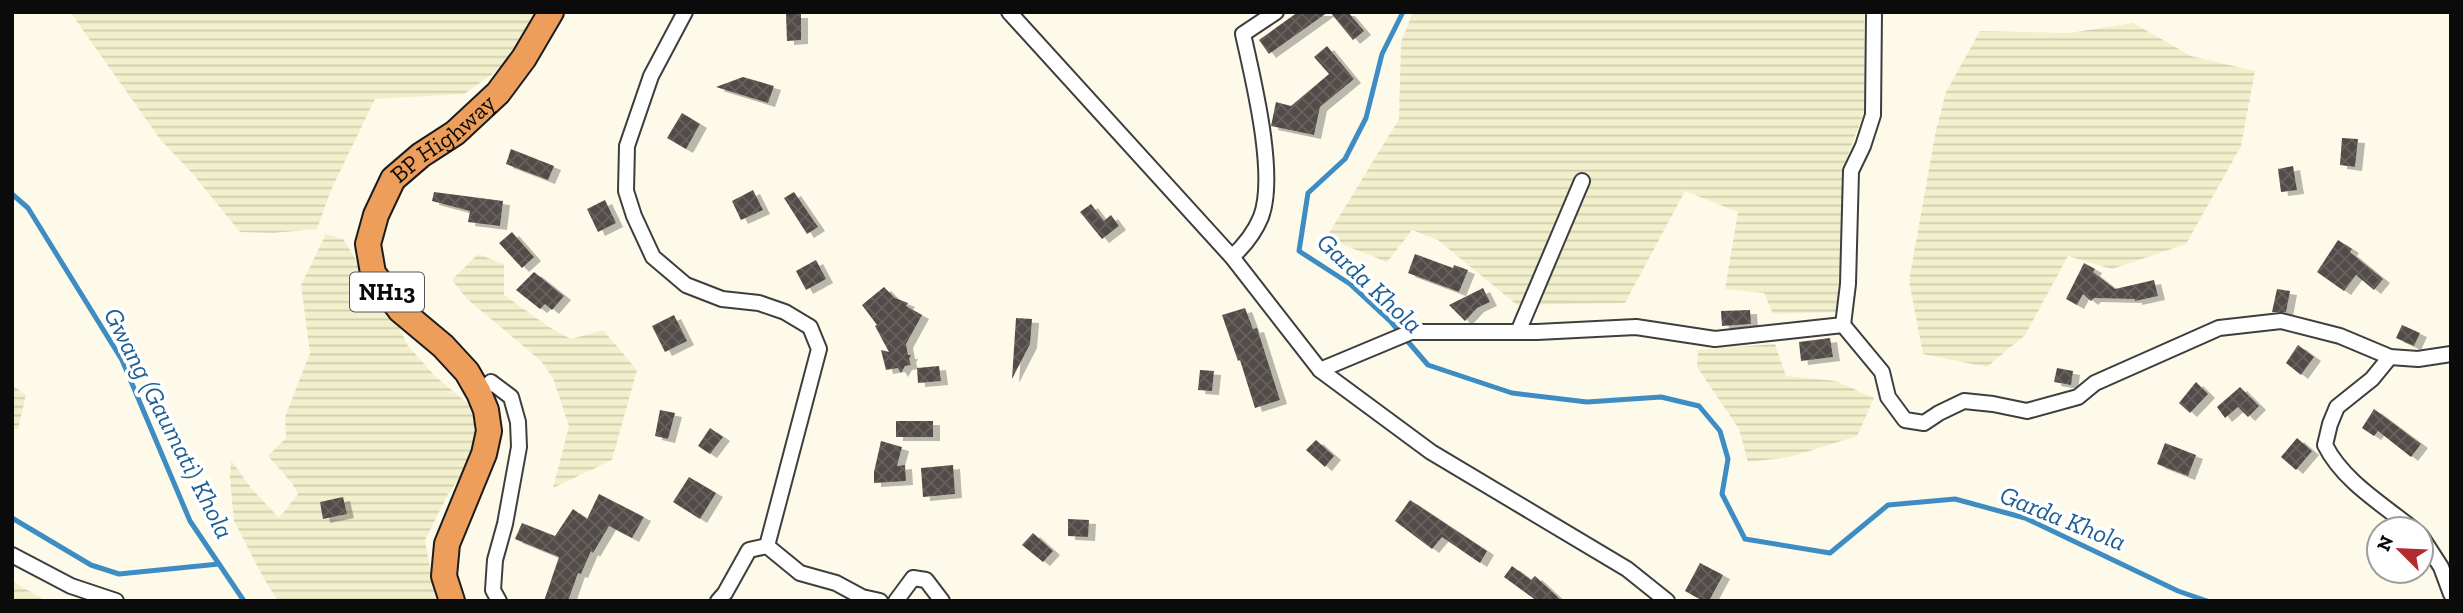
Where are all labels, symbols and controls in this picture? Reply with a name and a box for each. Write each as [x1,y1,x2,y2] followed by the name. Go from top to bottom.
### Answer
[384,87,502,189] street label: BP Highway
[1311,226,1429,340] water label: Garda Khola
[350,272,424,312] road number: NH13
[97,302,241,544] water label: Gwang (Gaumati) Khola
[1995,478,2131,558] water label: Garda Khola
[2365,515,2435,585] north arrow
[2371,532,2398,555] text: N

